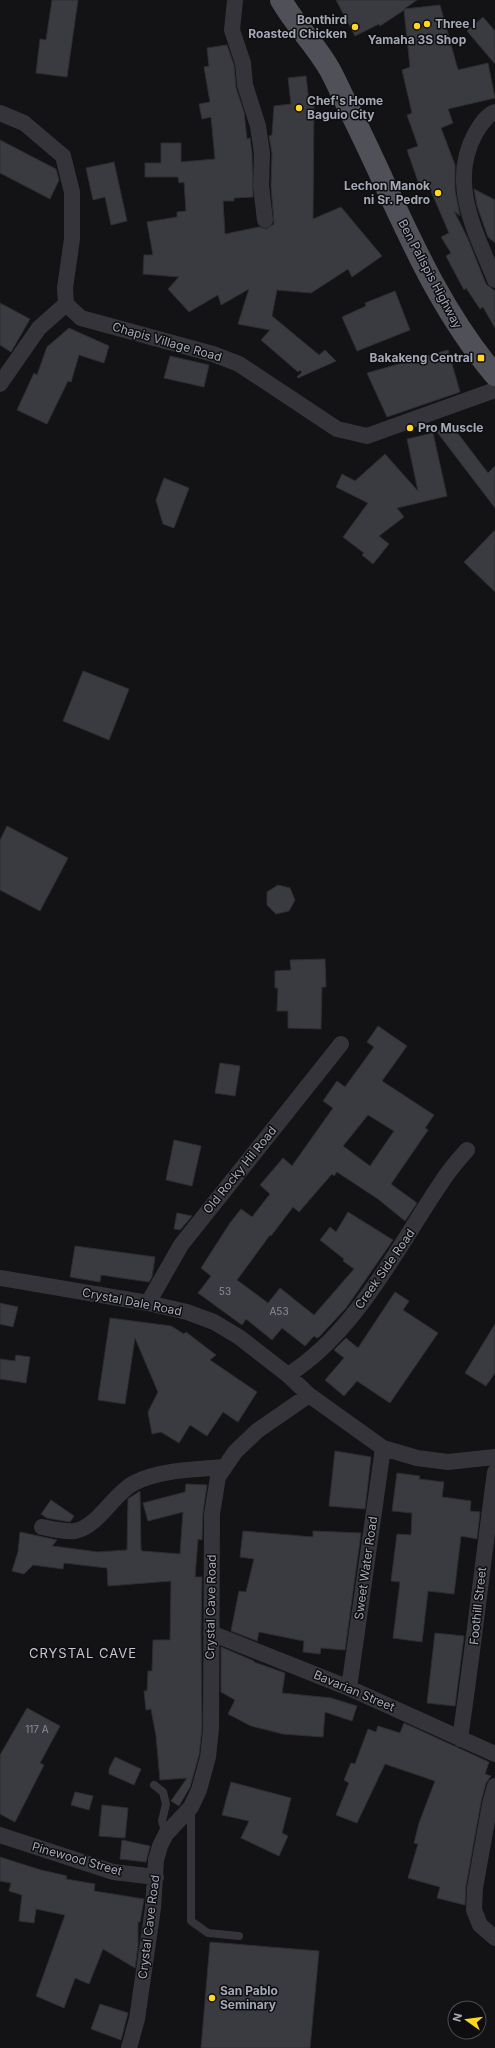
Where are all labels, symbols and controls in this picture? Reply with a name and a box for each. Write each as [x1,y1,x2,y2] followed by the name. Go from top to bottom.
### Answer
[248,12,347,41] place label: Bonthird Roasted Chicken
[435,16,476,31] place label: Three I
[422,19,432,29] marker: Three I
[412,21,422,31] marker: Yamaha 3S Shop
[350,22,360,32] marker: Bonthird Roasted Chicken
[368,32,467,47] place label: Yamaha 3S Shop
[307,93,383,122] place label: Chef's Home Baguio City
[294,103,304,113] marker: Chef's Home Baguio City
[344,178,430,207] place label: Lechon Manok ni Sr. Pedro
[433,188,443,198] marker: Lechon Manok ni Sr. Pedro
[395,217,466,331] street label: Ben Palispis Highway
[111,319,224,364] street label: Chapis Village Road
[370,350,473,365] place label: Bakakeng Central
[476,353,486,363] marker: Bakakeng Central
[418,420,483,435] place label: Pro Muscle
[405,423,415,433] marker: Pro Muscle
[200,1123,279,1216] street label: Old Rocky Hil Road
[351,1226,418,1312] street label: Creek Side Road
[81,1284,183,1319] street label: Crystal Dale Road
[219,1285,231,1297] house number: 53
[269,1305,289,1317] house number: A53
[351,1515,380,1621] street label: Sweet Water Road
[202,1555,219,1659] street label: Crystal Cave Road
[466,1566,489,1646] street label: Foothill Street
[29,1645,137,1661] district label: CRYSTAL CAVE
[311,1667,397,1714] street label: Bavarian Street
[25,1723,49,1735] house number: 117 A
[30,1838,124,1879] street label: Pinewood Street
[135,1874,162,1980] street label: Crystal Cave Road
[220,1983,278,2012] place label: San Pablo Seminary
[207,1993,217,2003] marker: San Pablo Seminary
[447,2000,487,2040] north arrow
[449,2012,465,2023] text: N

